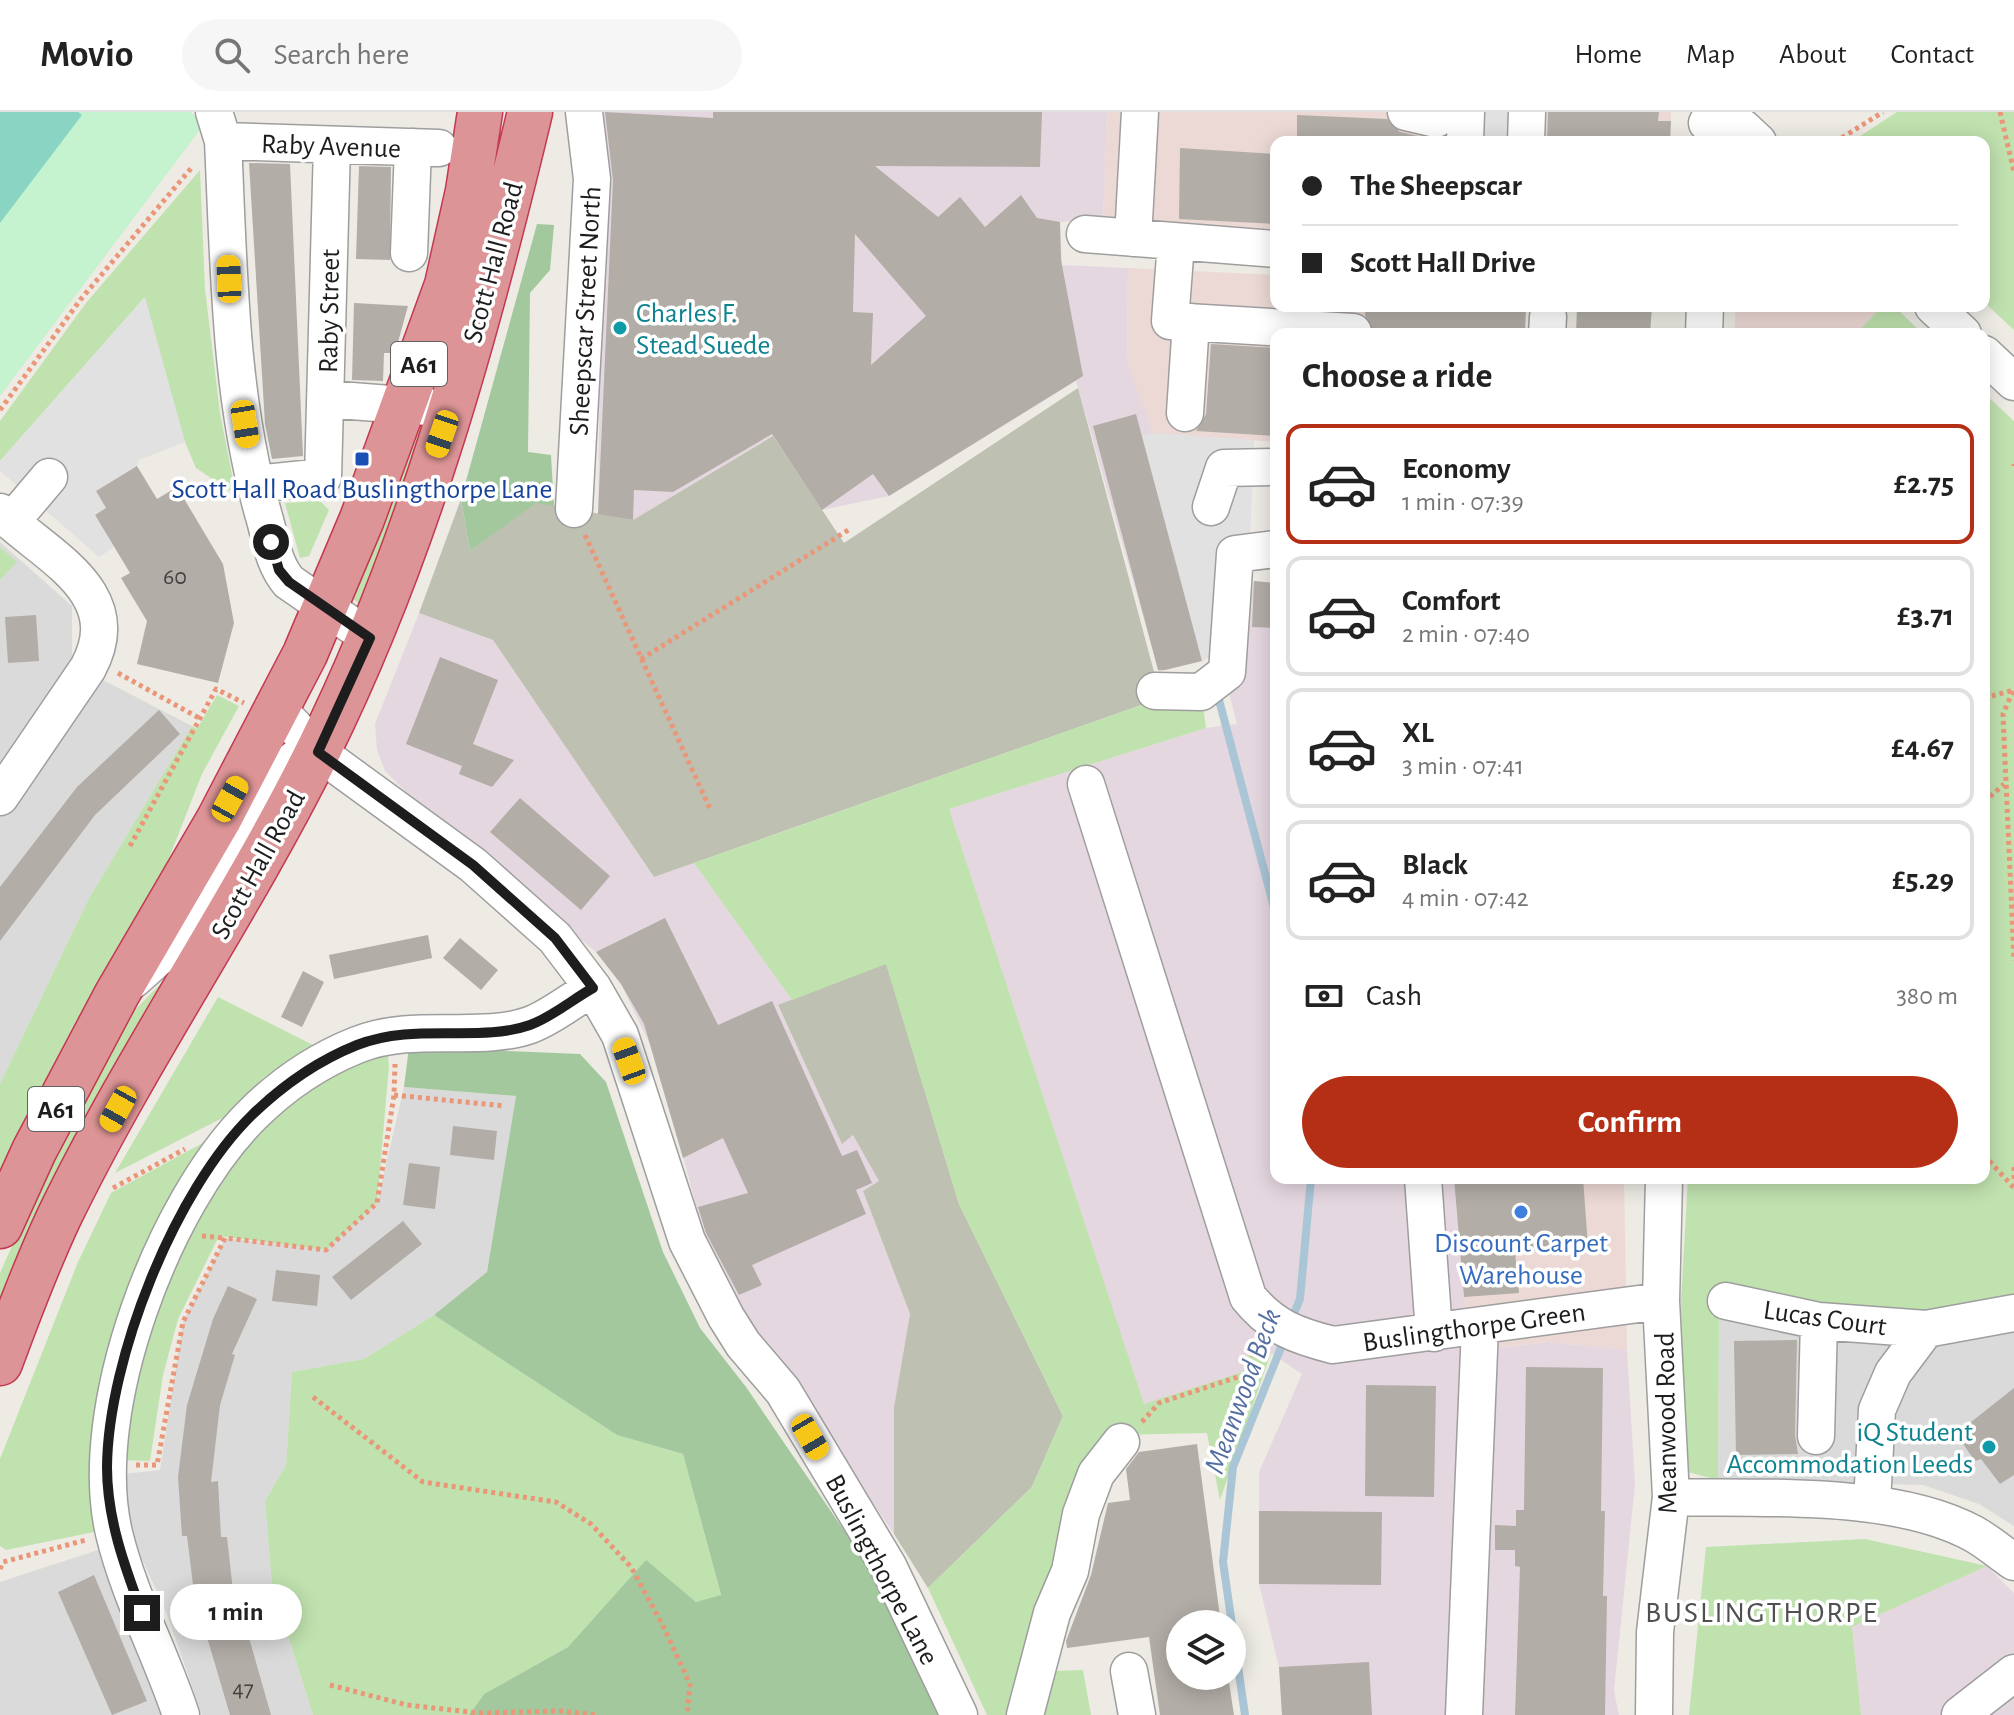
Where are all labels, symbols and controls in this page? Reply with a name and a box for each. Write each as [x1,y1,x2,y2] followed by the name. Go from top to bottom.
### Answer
[182,19,742,91] search box
[210,33,254,77] icon: search
[40,36,134,74] text: Movio
[274,40,409,70] text: Search here
[1575,41,1642,69] text: Home
[1686,41,1735,69] text: Map
[1779,41,1847,69] text: About
[1891,41,1974,69] text: Contact
[260,131,401,163] street label: Raby Avenue
[1350,171,1522,201] text: The Sheepscar
[459,179,529,346] street label: Scott Hall Road
[565,186,607,437] street label: Sheepscar Street North
[1350,248,1536,278] text: Scott Hall Drive
[315,249,345,373] street label: Raby Street
[216,255,242,303] car
[636,300,771,360] place label: Charles F. Stead Suede
[611,319,629,337] marker: Charles F. Stead Suede
[391,342,447,386] road number: A61
[1302,358,1492,394] text: Choose a ride
[229,398,261,450] car
[423,407,461,461] car
[1306,448,1378,520] icon: car
[353,450,371,468] marker: Scott Hall Road Buslingthorpe Lane
[1402,454,1511,484] text: Economy
[1894,469,1954,499] text: £2.75
[172,476,552,504] place label: Scott Hall Road Buslingthorpe Lane
[1402,489,1524,515] text: 1 min · 07:39
[253,524,289,560] route start
[163,565,187,589] house number: 60
[1306,580,1378,652] icon: car
[1402,586,1501,616] text: Comfort
[1897,601,1954,631] text: £3.71
[1402,621,1530,647] text: 2 min · 07:40
[1306,712,1378,784] icon: car
[1402,718,1434,748] text: XL
[1891,733,1954,763] text: £4.67
[1402,753,1524,779] text: 3 min · 07:41
[208,772,252,826] car
[206,786,311,944] street label: Scott Hall Road
[1306,844,1378,916] icon: car
[1402,850,1468,880] text: Black
[1892,865,1954,895] text: £5.29
[1402,885,1529,911] text: 4 min · 07:42
[1302,974,1346,1018] icon: cash
[1366,981,1422,1011] text: Cash
[1896,983,1958,1009] text: 380 m
[610,1034,648,1088] car
[1302,1076,1958,1168] button: Confirm
[96,1082,140,1136] car
[28,1087,84,1131] road number: A61
[1512,1203,1530,1221] marker: Discount Carpet Warehouse
[1434,1230,1608,1290] place label: Discount Carpet Warehouse
[1761,1296,1888,1341] street label: Lucas Court
[1361,1298,1588,1357] street label: Buslingthorpe Green
[1199,1305,1287,1478] water label: Meanwood Beck
[1651,1332,1683,1514] street label: Meanwood Road
[788,1410,832,1464] car
[1726,1419,1973,1479] place label: iQ Student Accommodation Leeds
[1980,1438,1998,1456] marker: iQ Student Accommodation Leeds
[819,1470,943,1670] street label: Buslingthorpe Lane
[170,1585,302,1641] callout: 1 min
[124,1595,160,1631] route end
[1645,1598,1879,1628] district label: BUSLINGTHORPE
[209,1599,263,1625] text: 1 min
[1166,1610,1246,1690] map controls
[1166,1610,1246,1690] button: layers
[232,1677,254,1701] house number: 47

